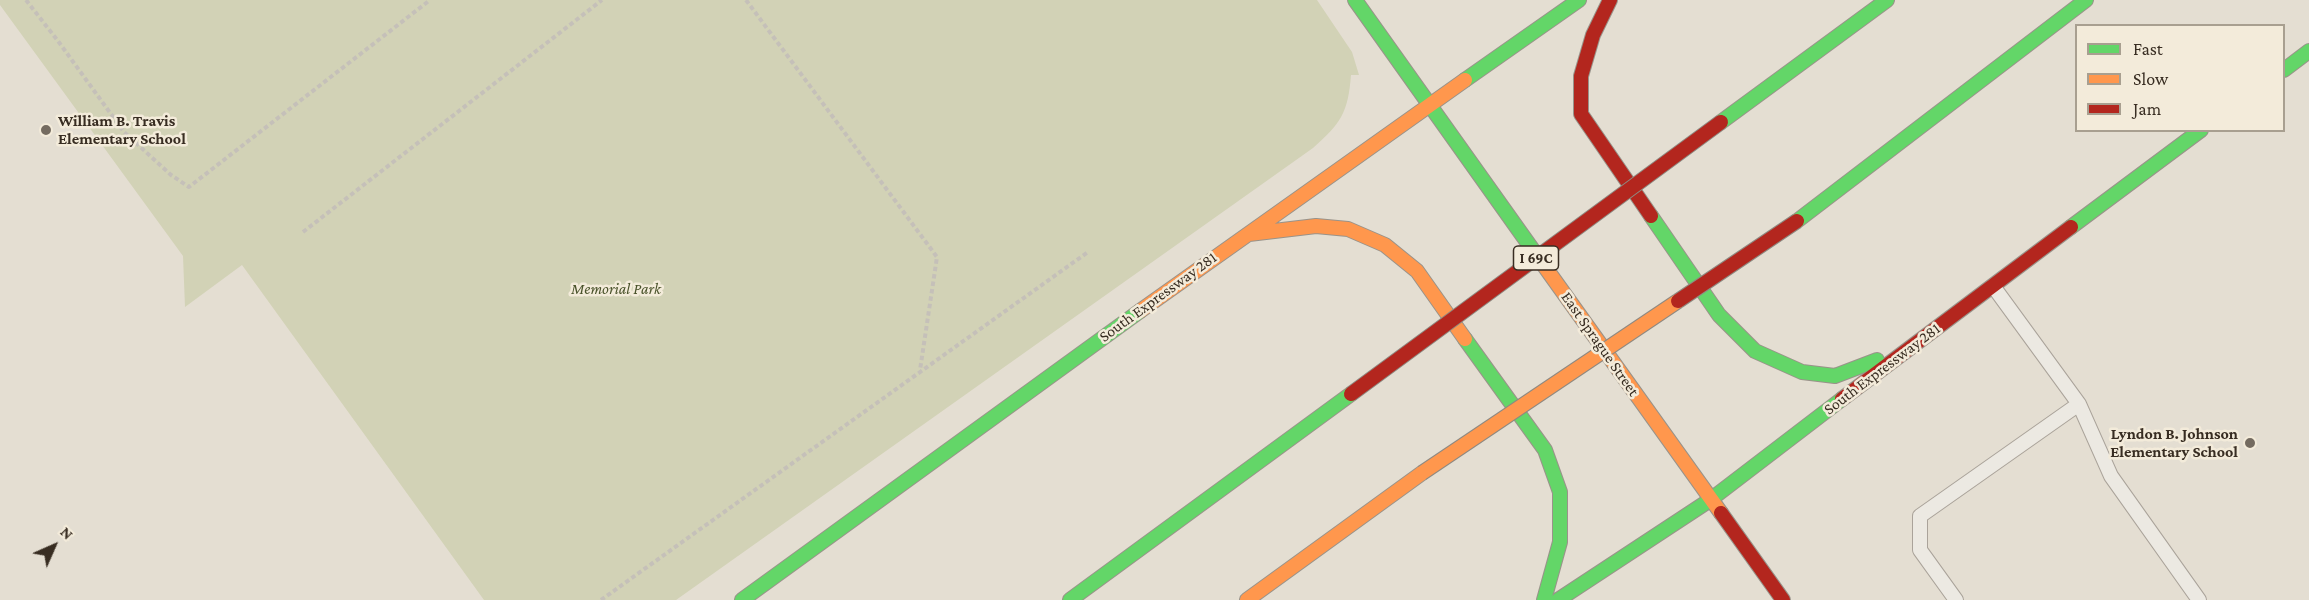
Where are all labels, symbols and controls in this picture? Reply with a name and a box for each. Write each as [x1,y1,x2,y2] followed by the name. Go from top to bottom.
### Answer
[2075,24,2285,132] legend
[2133,39,2163,59] text: Fast
[2133,69,2168,89] text: Slow
[2133,99,2161,119] text: Jam
[58,111,186,149] place label: William B. Travis Elementary School
[39,123,53,137] marker: William B. Travis Elementary School
[1514,246,1558,270] road number: I 69C
[1095,248,1221,346] street label: South Expressway 281
[571,279,661,299] park label: Memorial Park
[1557,288,1643,400] street label: East Sprague Street
[1820,319,1944,419] street label: South Expressway 281
[2110,424,2238,462] place label: Lyndon B. Johnson Elementary School
[2243,436,2257,450] marker: Lyndon B. Johnson Elementary School
[24,516,84,576] north arrow
[57,523,77,543] text: N

